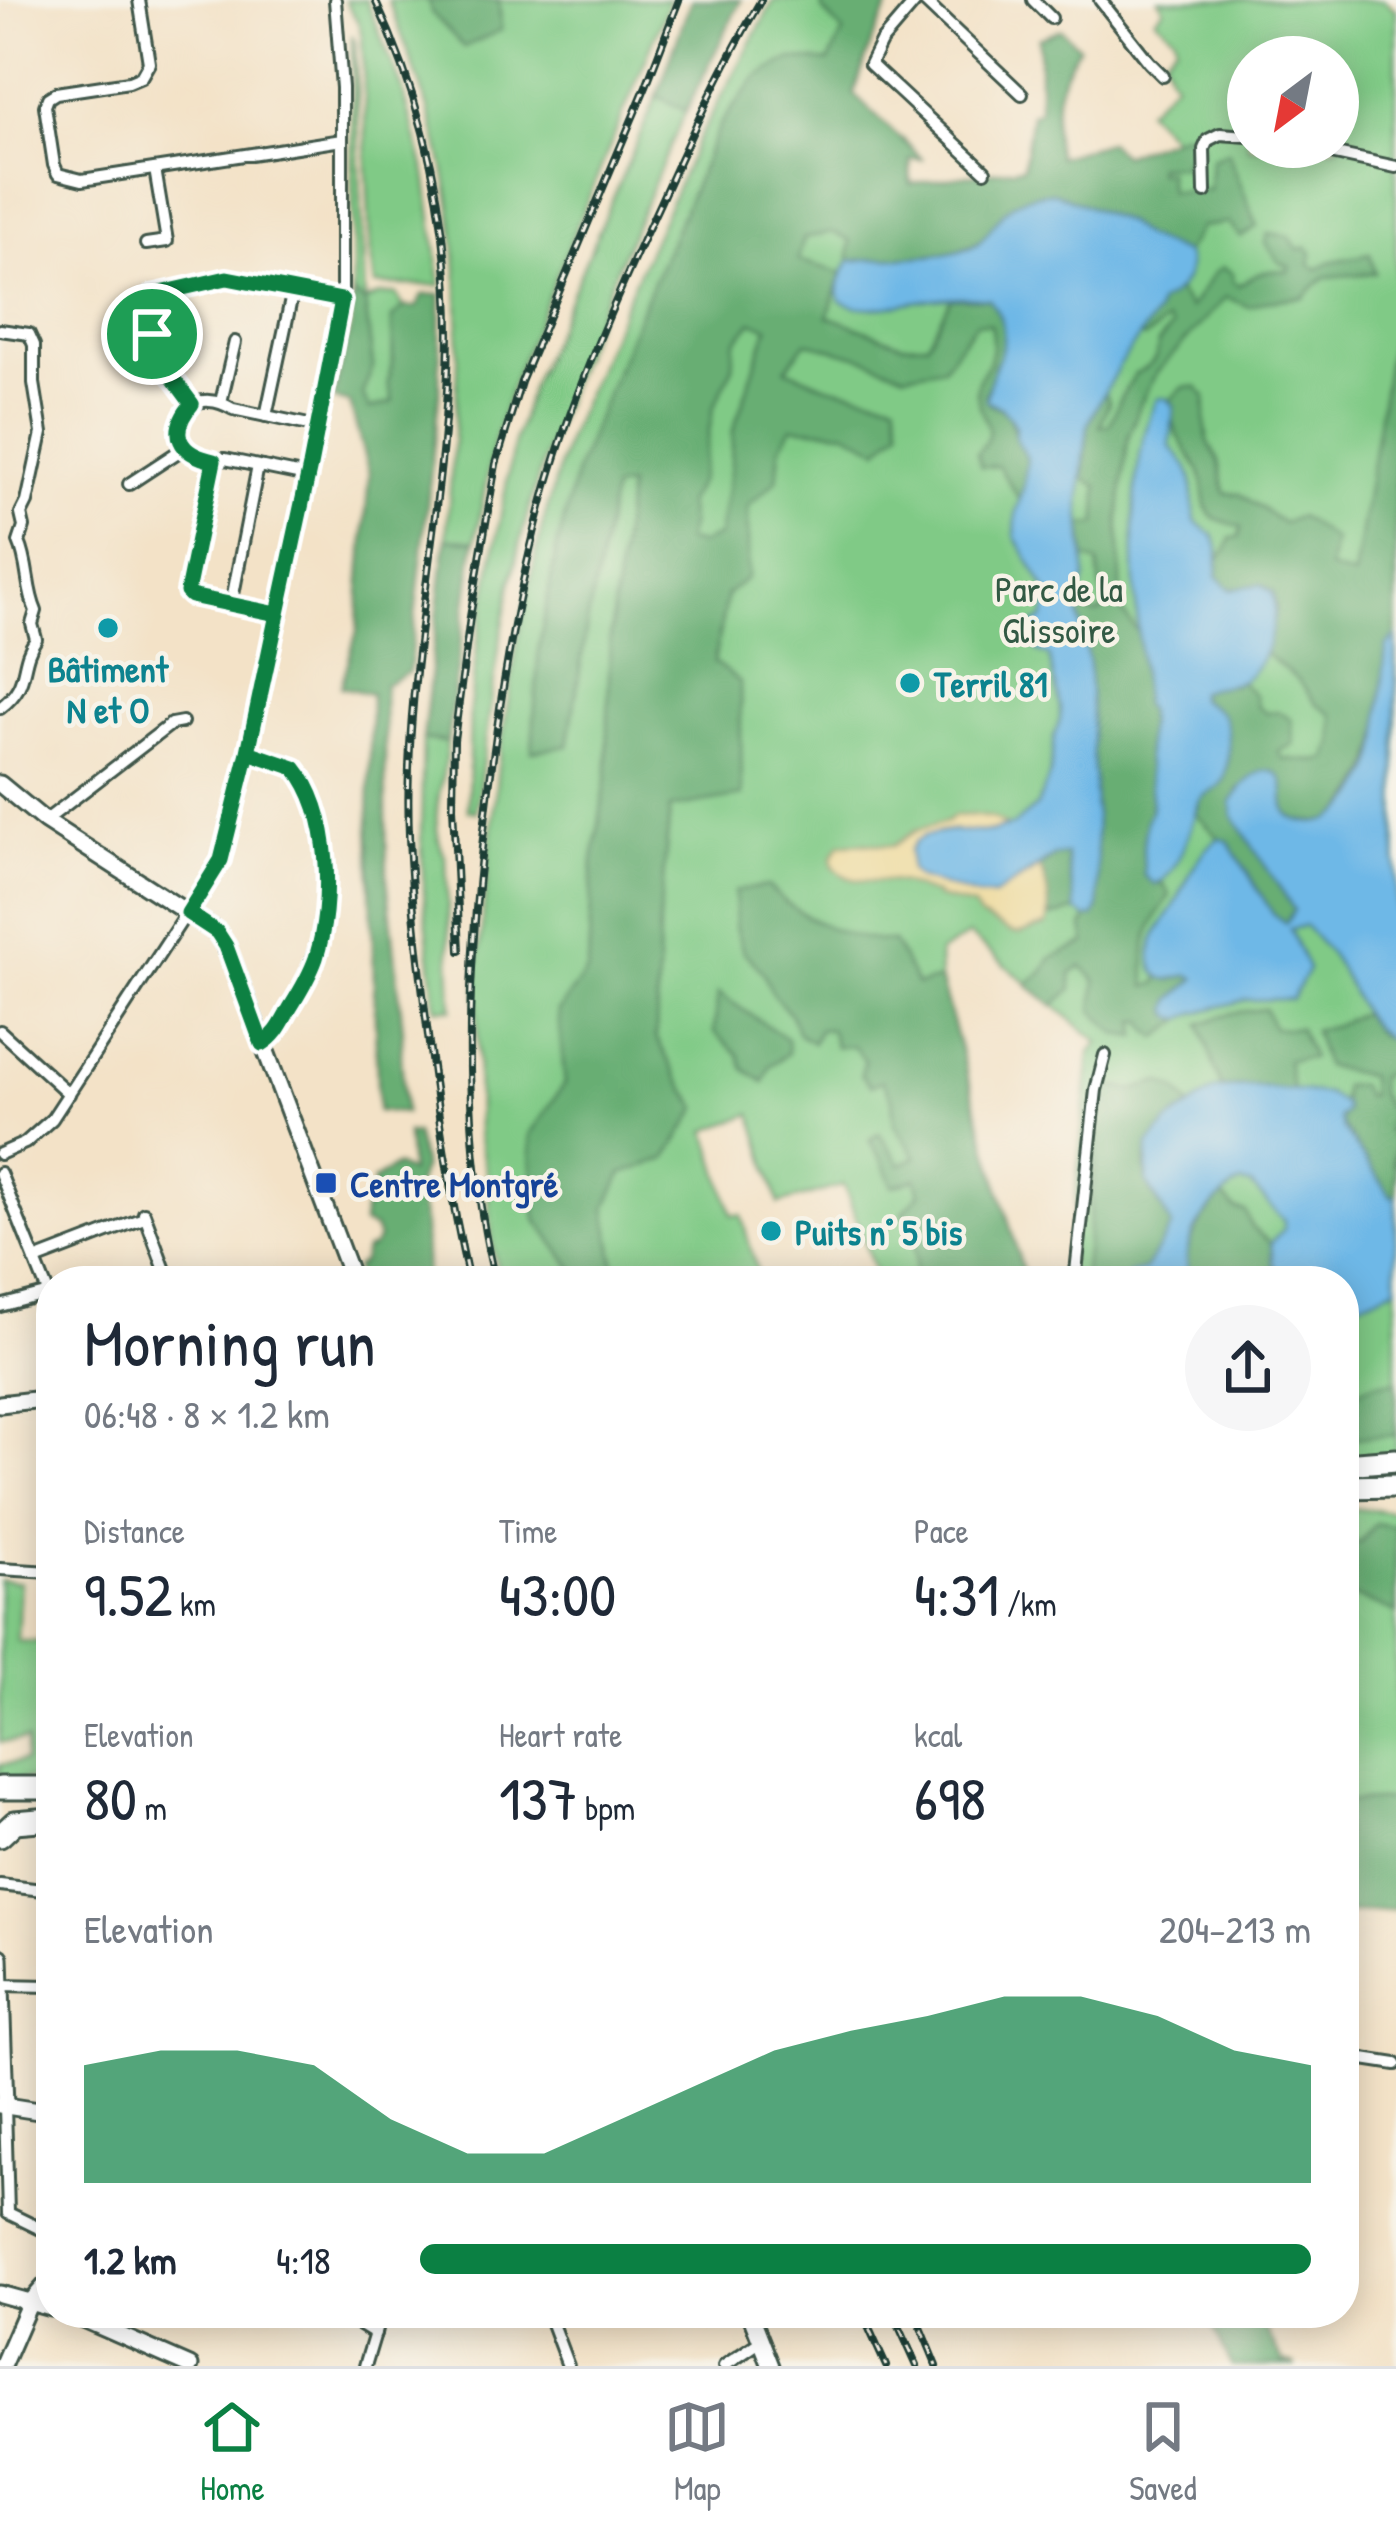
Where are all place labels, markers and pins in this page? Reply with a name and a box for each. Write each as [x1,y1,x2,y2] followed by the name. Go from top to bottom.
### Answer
[101,283,203,385] pin
[95,615,121,641] marker: Bâtiment N et O
[48,644,170,734] place label: Bâtiment N et O
[933,659,1047,708] place label: Terril 81
[897,670,923,696] marker: Terril 81
[350,1159,559,1209] place label: Centre Montgré
[313,1170,339,1196] marker: Centre Montgré
[795,1207,963,1256] place label: Puits n° 5 bis
[758,1218,784,1244] marker: Puits n° 5 bis

